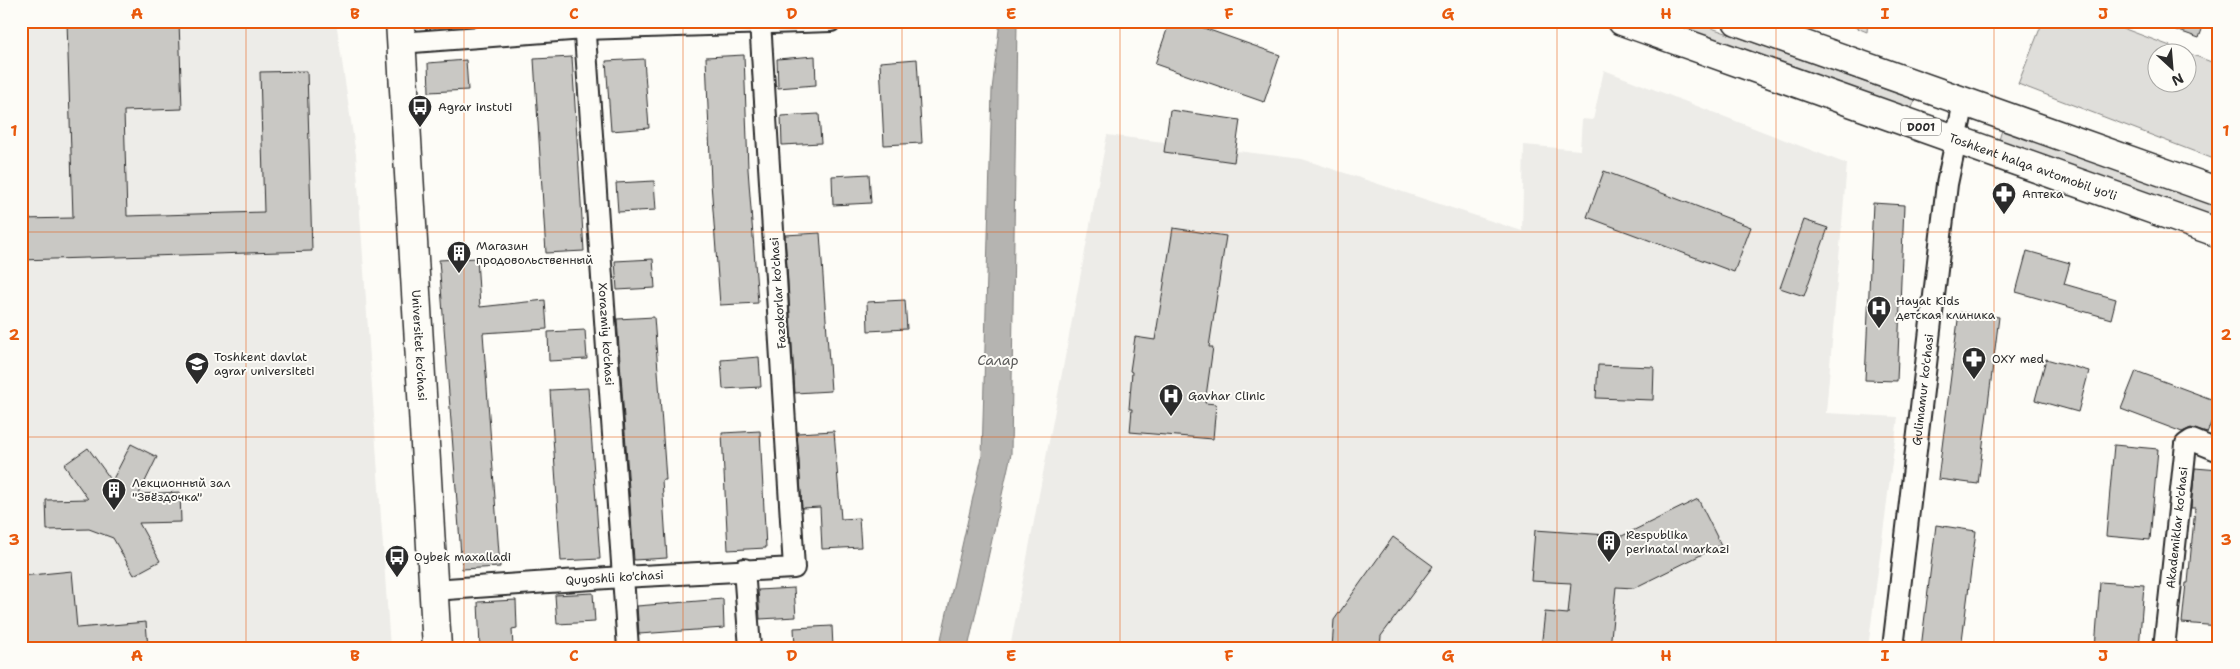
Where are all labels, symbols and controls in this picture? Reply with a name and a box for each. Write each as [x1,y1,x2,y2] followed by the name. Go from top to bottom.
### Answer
[131,3,143,24] text: A
[350,3,360,24] text: B
[569,3,579,24] text: C
[786,3,798,24] text: D
[1006,3,1016,24] text: E
[1224,3,1234,24] text: F
[1442,3,1455,24] text: G
[1660,3,1672,24] text: H
[1881,3,1890,24] text: I
[2098,3,2108,24] text: J
[2148,42,2198,92] north arrow
[2169,69,2187,90] text: N
[407,94,433,128] bus stop icon: Agrar instuti
[438,99,512,115] place label: Agrar instuti
[1901,118,1941,136] road number: D001
[10,120,18,141] text: 1
[2222,120,2230,141] text: 1
[1947,130,2119,204] street label: Toshkent halqa avtomobil yo'li
[1991,181,2017,215] pharmacy icon: Аптека
[2022,186,2064,202] place label: Аптека
[766,237,790,349] street label: Fazokorlar ko'chasi
[476,238,593,268] place label: Магазин продовольственный
[446,240,472,274] building icon: Магазин продовольственный
[594,282,618,386] street label: Xorazmiy ko'chasi
[408,289,430,401] street label: Universitet ko'chasi
[1896,293,1996,323] place label: Hayat Kids детская клиника
[1866,295,1892,329] hospital icon: Hayat Kids детская клиника
[8,324,20,345] text: 2
[2220,324,2232,345] text: 2
[1909,333,1938,447] street label: Gulimamur ko'chasi
[1961,346,1987,380] pharmacy icon: OXY med
[214,349,315,379] place label: Toshkent davlat agrar universiteti
[184,351,210,385] school or university icon: Toshkent davlat agrar universiteti
[977,351,1019,369] water label: Салар
[1992,351,2045,367] place label: OXY med
[1158,383,1184,417] hospital icon: Gavhar Clinic
[1188,388,1265,404] place label: Gavhar Clinic
[2162,466,2191,589] street label: Akademiklar ko'chasi
[132,475,231,505] place label: Лекционный зал "Звёздочка"
[101,477,127,511] building icon: Лекционный зал "Звёздочка"
[1626,527,1730,557] place label: Respublika perinatal markazi
[8,529,20,550] text: 3
[1596,529,1622,563] building icon: Respublika perinatal markazi
[2220,529,2232,550] text: 3
[384,544,410,578] bus stop icon: Oybek maxalladi
[414,549,511,565] place label: Oybek maxalladi
[565,567,664,589] street label: Quyoshli ko'chasi
[131,645,143,666] text: A
[350,645,360,666] text: B
[569,645,579,666] text: C
[786,645,798,666] text: D
[1006,645,1016,666] text: E
[1224,645,1234,666] text: F
[1442,645,1455,666] text: G
[1660,645,1672,666] text: H
[1881,645,1890,666] text: I
[2098,645,2108,666] text: J

